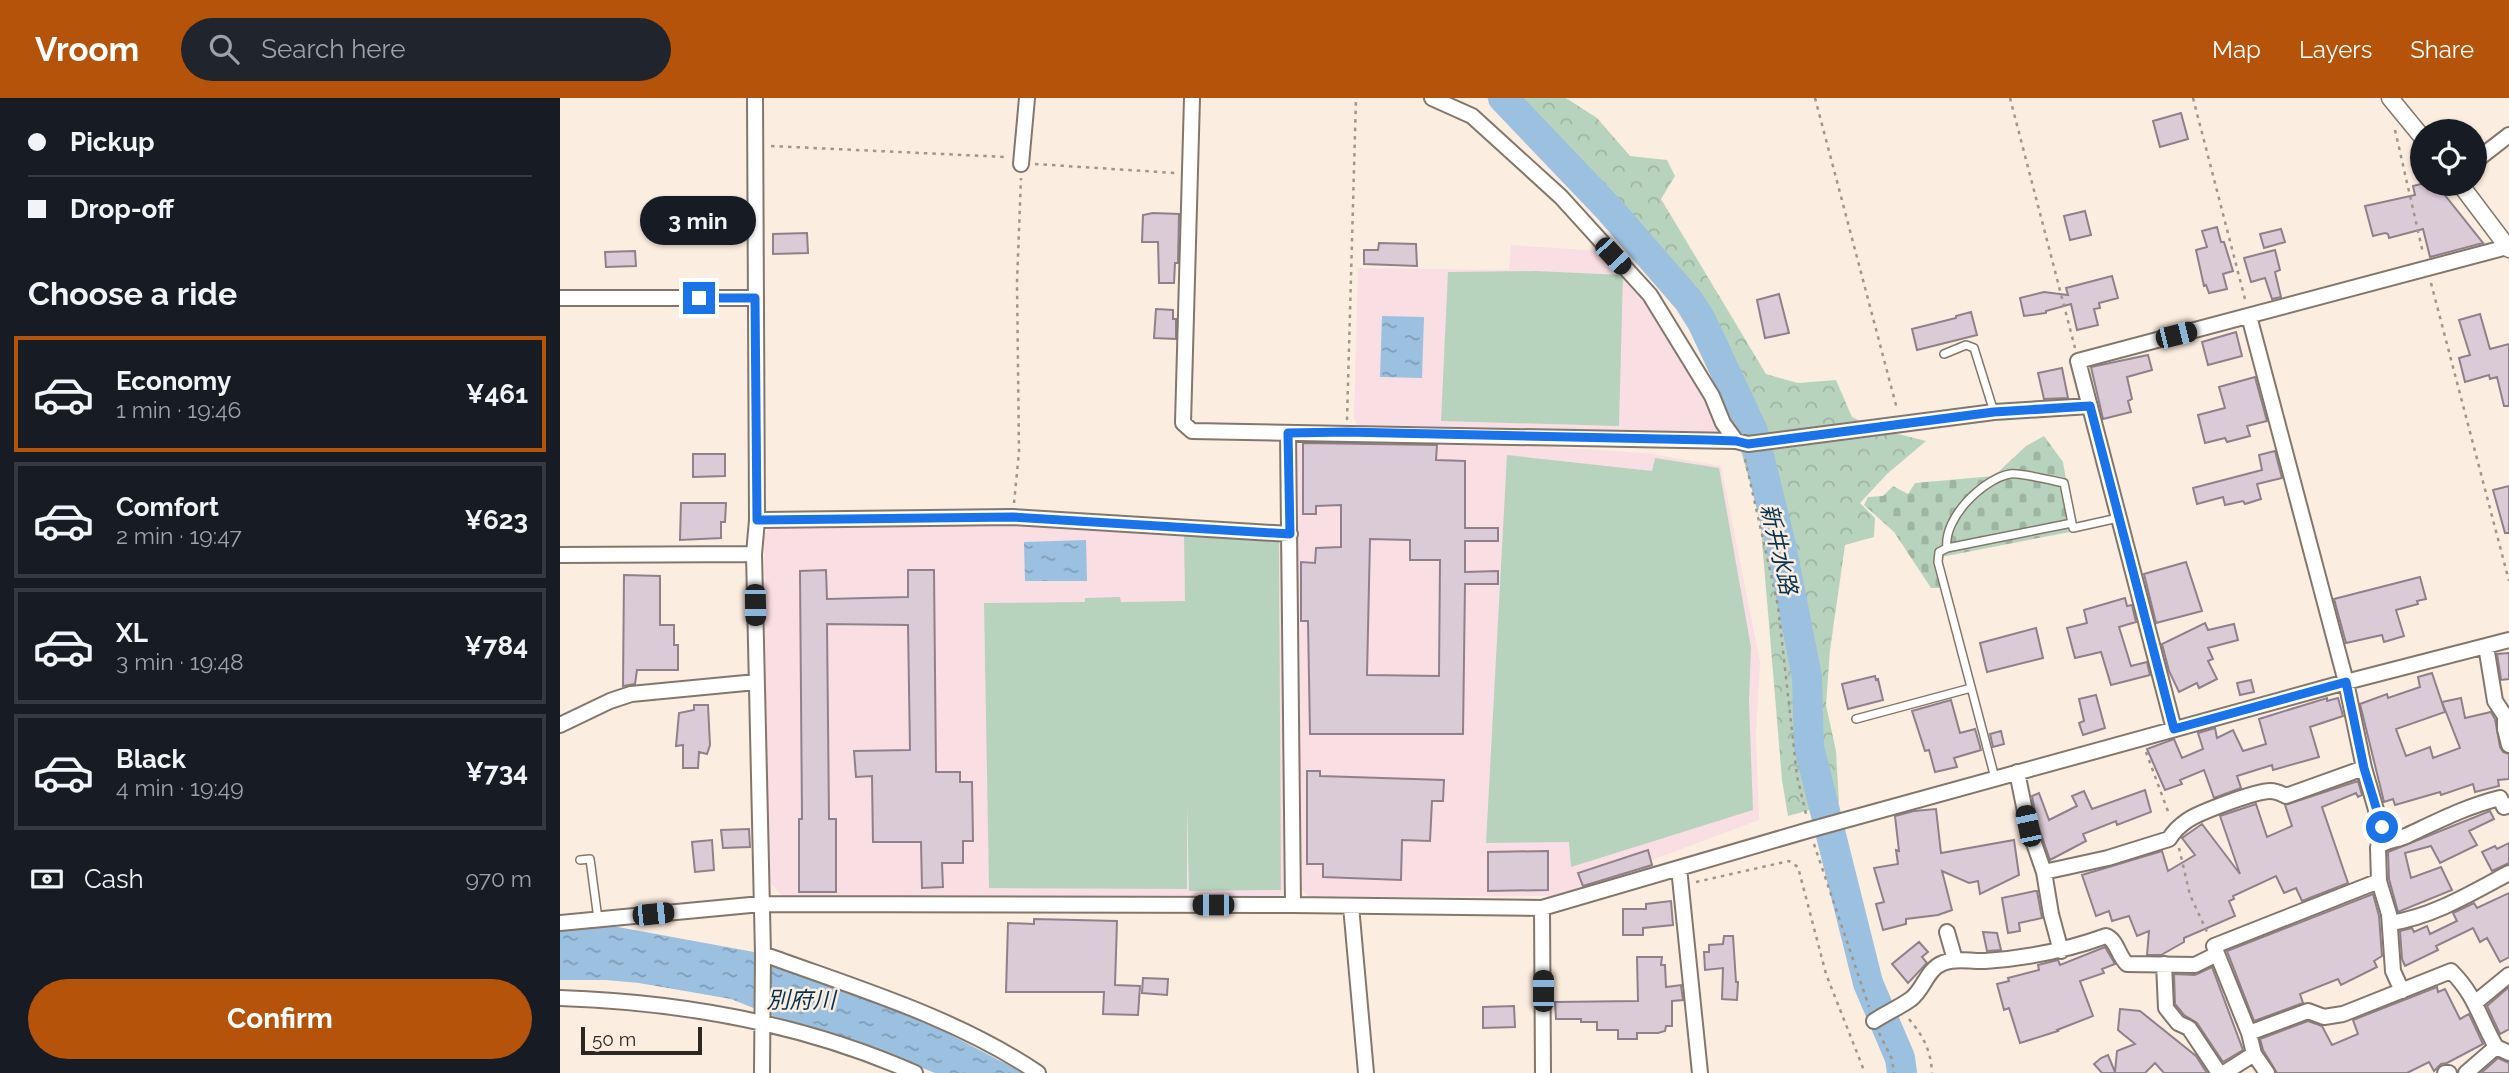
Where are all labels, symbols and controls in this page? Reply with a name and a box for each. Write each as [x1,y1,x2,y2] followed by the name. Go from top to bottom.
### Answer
[181,18,671,81] search box
[35,30,139,69] text: Vroom
[205,30,243,68] icon: search
[261,34,406,64] text: Search here
[2212,35,2261,64] text: Map
[2299,35,2372,64] text: Layers
[2410,35,2474,64] text: Share
[2410,119,2487,196] map controls
[2410,119,2487,196] button: locate
[70,127,155,157] text: Pickup
[70,194,174,224] text: Drop-off
[641,197,757,246] callout: 3 min
[668,207,728,234] text: 3 min
[1591,233,1636,279] car
[28,275,237,312] text: Choose a ride
[683,282,715,314] route end
[2154,320,2199,350] car
[32,363,95,426] icon: car
[116,366,231,396] text: Economy
[466,379,528,409] text: ¥461
[116,396,241,423] text: 1 min · 19:46
[32,489,95,552] icon: car
[116,492,219,522] text: Comfort
[1756,501,1803,599] water label: 新井水路
[465,505,528,535] text: ¥623
[116,522,242,549] text: 2 min · 19:47
[745,584,766,626] car
[32,615,95,678] icon: car
[116,618,148,648] text: XL
[464,631,528,661] text: ¥784
[116,648,244,675] text: 3 min · 19:48
[32,741,95,804] icon: car
[116,744,186,774] text: Black
[466,757,528,787] text: ¥734
[116,774,244,801] text: 4 min · 19:49
[2014,803,2043,849] car
[2366,811,2398,843] route start
[28,860,66,898] icon: cash
[84,864,144,894] text: Cash
[465,865,532,892] text: 970 m
[1193,895,1235,916] car
[632,901,675,927] car
[1533,970,1554,1012] car
[28,979,532,1059] button: Confirm
[767,986,839,1013] water label: 別府川
[581,1024,702,1056] scale bar
[592,1028,636,1050] text: 50 m

